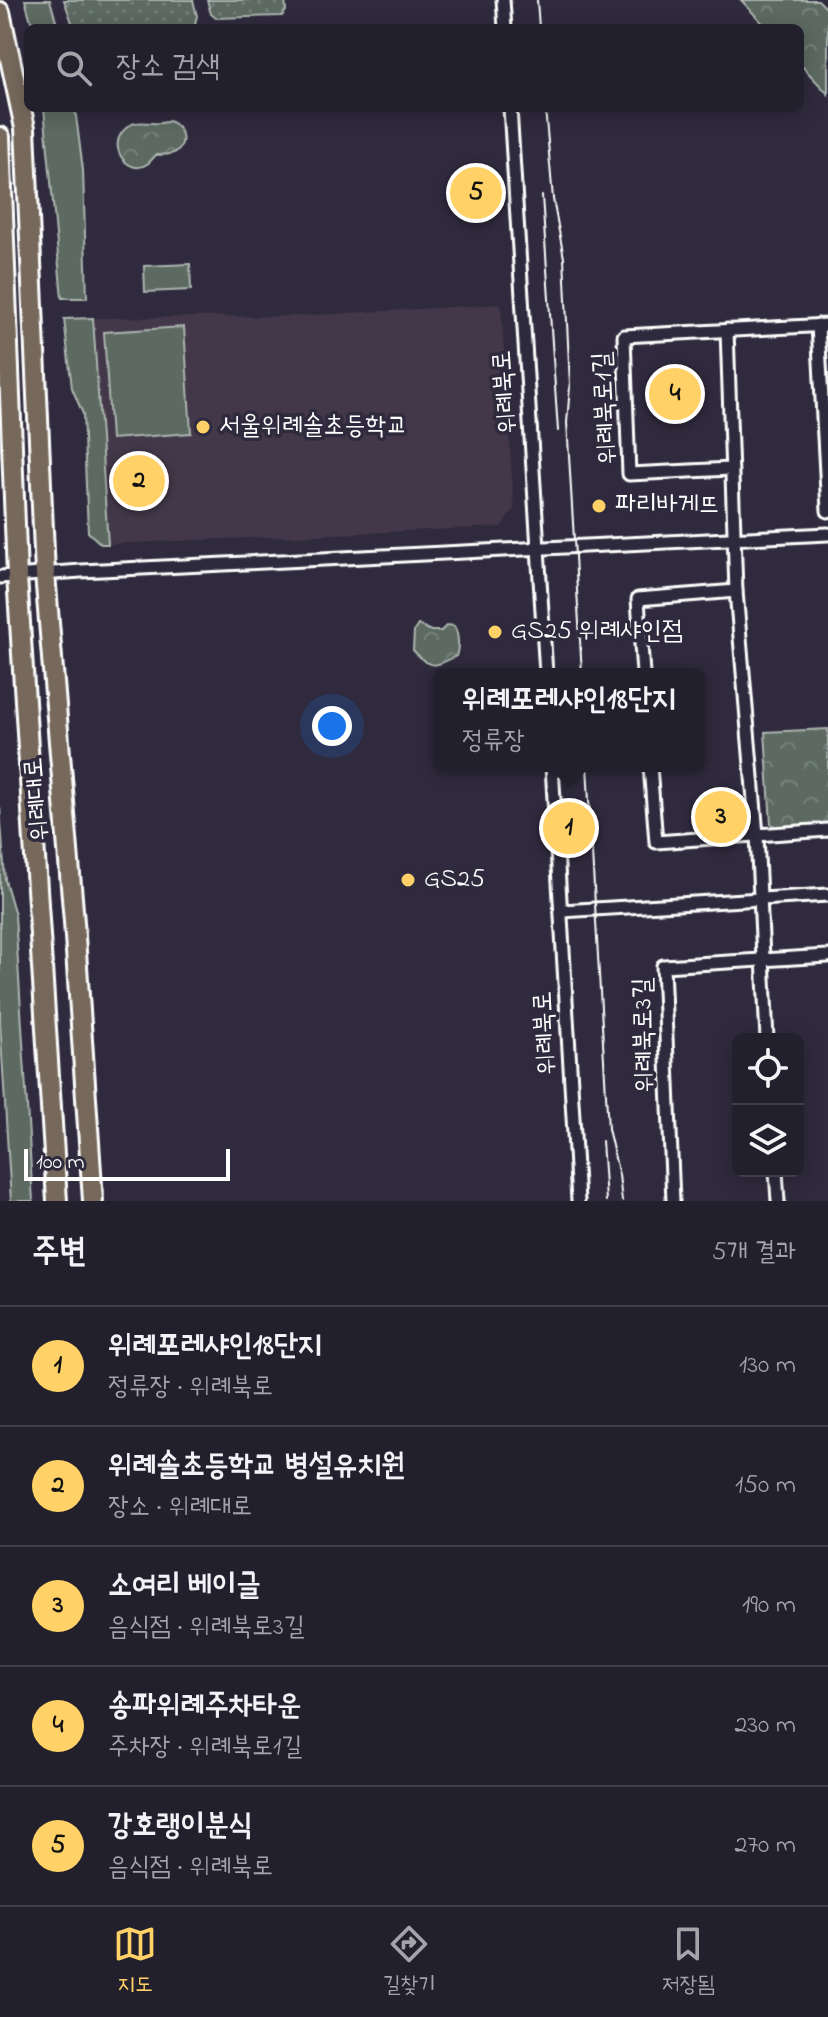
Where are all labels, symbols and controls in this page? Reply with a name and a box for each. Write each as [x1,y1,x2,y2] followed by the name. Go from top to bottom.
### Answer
[24,24,804,112] search box
[52,46,96,90] icon: search
[116,46,220,90] text: 장소 검색
[450,163,502,223] pin: 5
[484,349,528,435] street label: 위례북로
[584,351,628,465] street label: 위례북로1길
[649,364,701,424] pin: 4
[219,408,407,446] place label: 서울위례솔초등학교
[194,418,212,436] marker: 서울위례솔초등학교
[113,451,165,511] pin: 2
[615,487,720,525] place label: 파리바게뜨
[590,497,608,515] marker: 파리바게뜨
[511,613,683,651] place label: GS25 위례샤인점
[486,623,504,641] marker: GS25 위례샤인점
[433,668,705,772] popup
[462,679,676,723] text: 위례포레샤인18단지
[312,706,352,746] your location
[462,723,525,761] text: 정류장
[15,756,61,842] street label: 위례대로
[695,787,747,847] pin: 3
[543,798,595,858] pin: 1
[424,861,485,899] place label: GS25
[399,871,417,889] marker: GS25
[625,977,665,1093] street label: 위례북로3길
[525,990,567,1076] street label: 위례북로
[732,1033,804,1177] map controls
[732,1033,804,1105] button: locate
[732,1105,804,1177] button: layers
[24,1145,230,1181] scale bar
[36,1147,85,1179] text: 100 m
[32,1228,87,1278] text: 주변
[712,1234,796,1272] text: 5개 결과
[108,1325,322,1369] text: 위례포레샤인18단지
[54,1347,62,1385] text: 1
[739,1347,796,1385] text: 130 m
[108,1369,273,1407] text: 정류장 · 위례북로
[108,1445,405,1489] text: 위례솔초등학교 병설유치원
[52,1467,64,1505] text: 2
[735,1467,796,1505] text: 150 m
[108,1489,252,1527] text: 장소 · 위례대로
[108,1565,260,1609] text: 소여리 베이글
[53,1587,63,1625] text: 3
[742,1587,796,1625] text: 190 m
[108,1609,305,1647] text: 음식점 · 위례북로3길
[108,1685,301,1729] text: 송파위례주차타운
[53,1707,63,1745] text: 4
[734,1707,796,1745] text: 230 m
[108,1729,302,1767] text: 주차장 · 위례북로1길
[108,1805,253,1849] text: 강호랭이분식
[51,1827,65,1865] text: 5
[734,1827,796,1865] text: 270 m
[108,1849,273,1887] text: 음식점 · 위례북로
[113,1922,157,2002] tab: 지도
[383,1922,436,2002] tab: 길찾기
[662,1922,715,2002] tab: 저장됨

